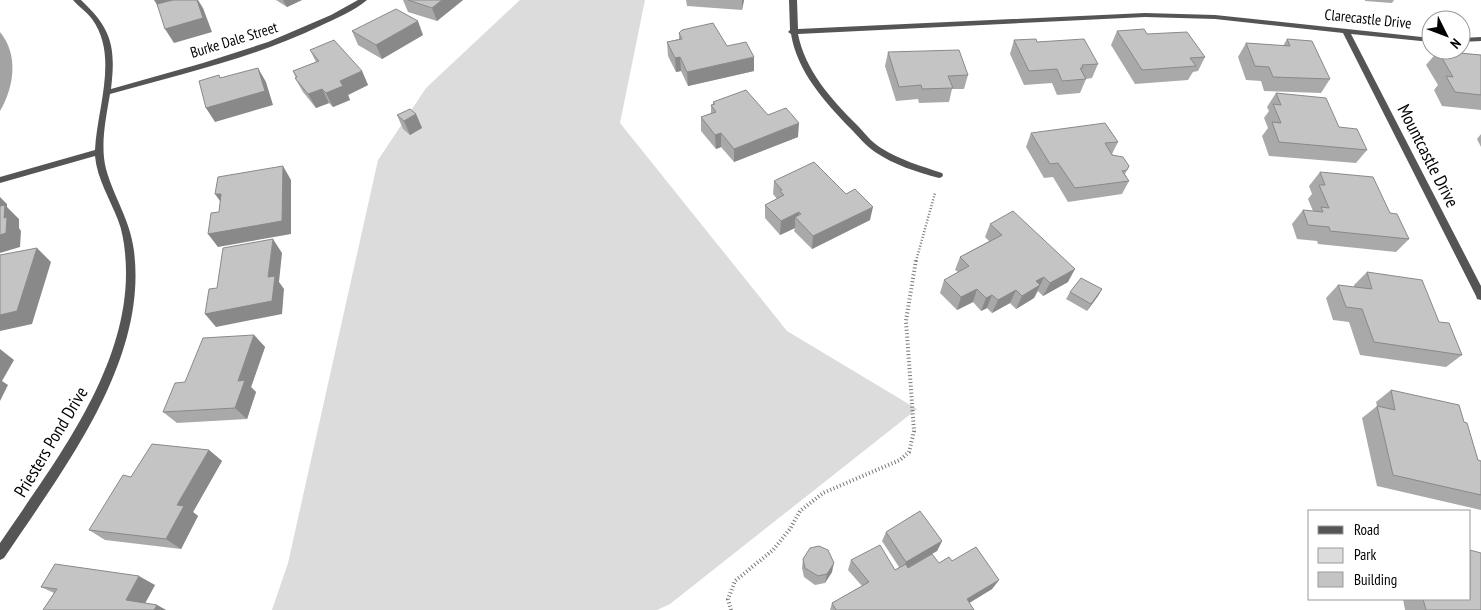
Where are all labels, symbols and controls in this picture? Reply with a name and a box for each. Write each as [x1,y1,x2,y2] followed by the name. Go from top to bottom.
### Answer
[1324,4,1412,33] street label: Clarecastle Drive
[1421,10,1471,60] north arrow
[188,17,280,62] street label: Burke Dale Street
[1446,35,1465,53] text: N
[1393,100,1464,211] street label: Mountcastle Drive
[9,382,93,501] street label: Priesters Pond Drive
[1308,510,1471,600] legend
[1354,520,1380,539] text: Road
[1354,545,1376,564] text: Park
[1354,570,1397,589] text: Building

